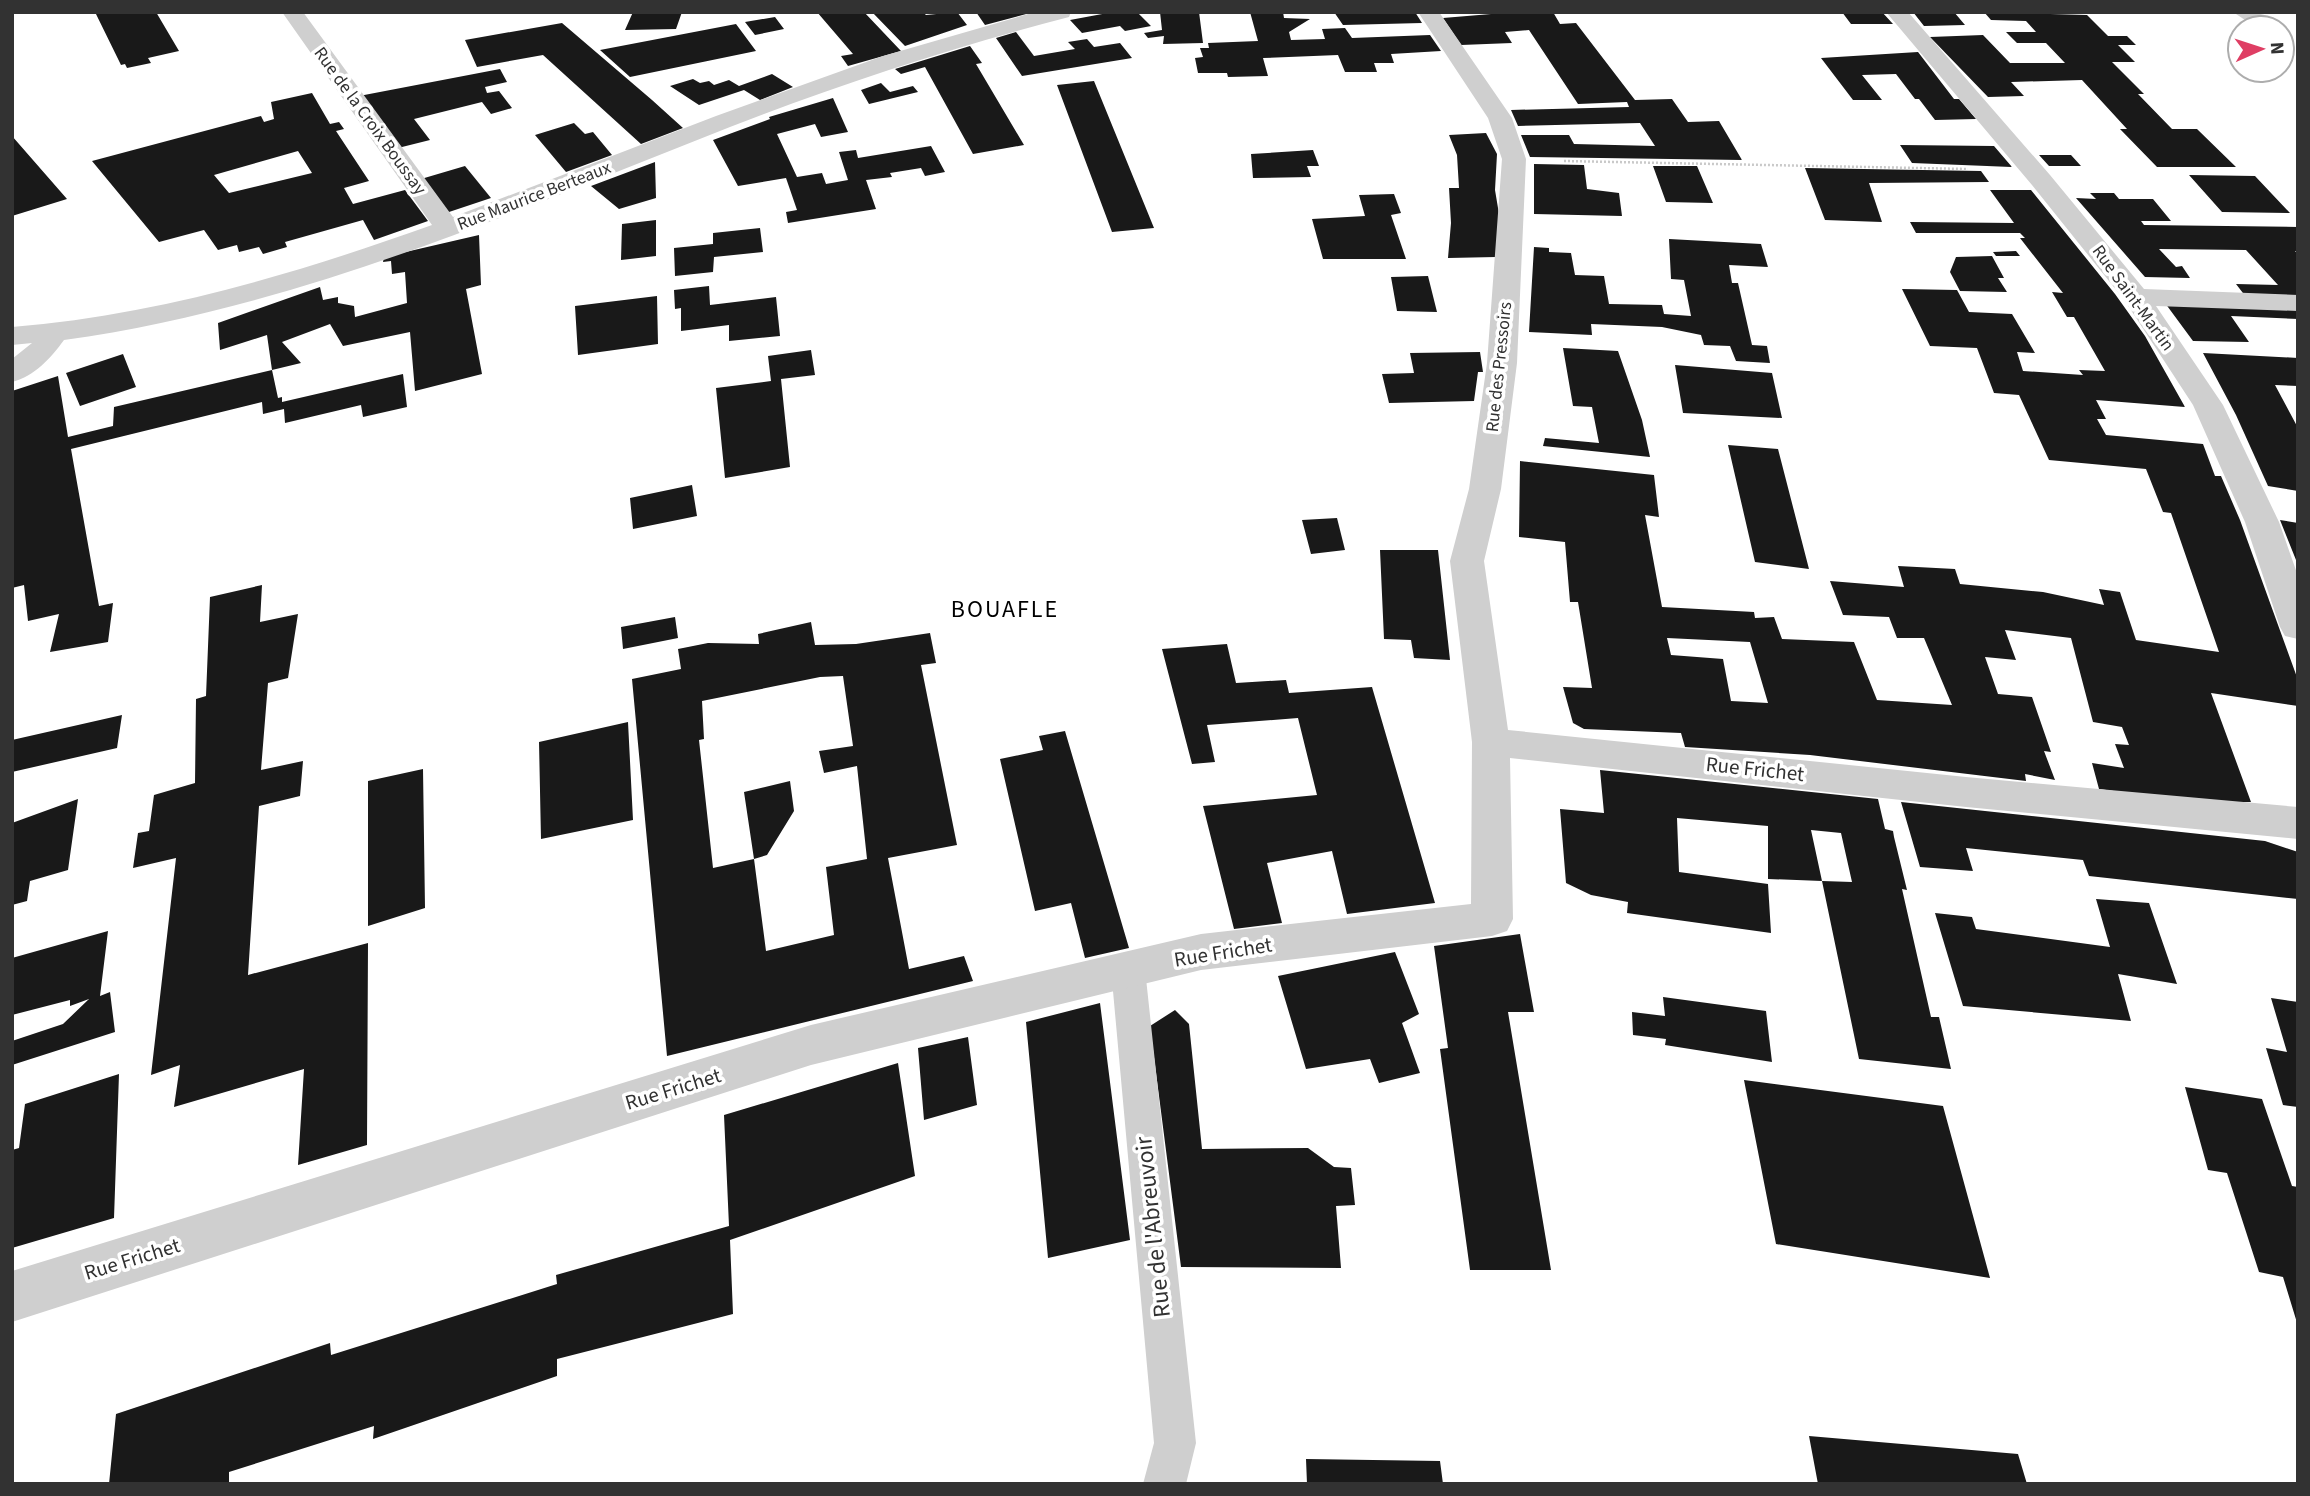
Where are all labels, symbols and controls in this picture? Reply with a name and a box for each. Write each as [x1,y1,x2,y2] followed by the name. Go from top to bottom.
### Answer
[2226,14,2296,84] north arrow
[2263,41,2290,55] text: N
[308,42,433,200] street label: Rue de la Croix Boussay
[454,155,614,237] street label: Rue Maurice Berteaux
[2086,240,2180,356] street label: Rue Saint-Martin
[1480,301,1518,433] street label: Rue des Pressoirs
[951,592,1059,627] district label: BOUAFLE
[1704,749,1806,789] street label: Rue Frichet
[1172,929,1274,975] street label: Rue Frichet
[621,1060,725,1118] street label: Rue Frichet
[1126,1134,1180,1319] street label: Rue de l'Abreuvoir
[80,1230,184,1288] street label: Rue Frichet

